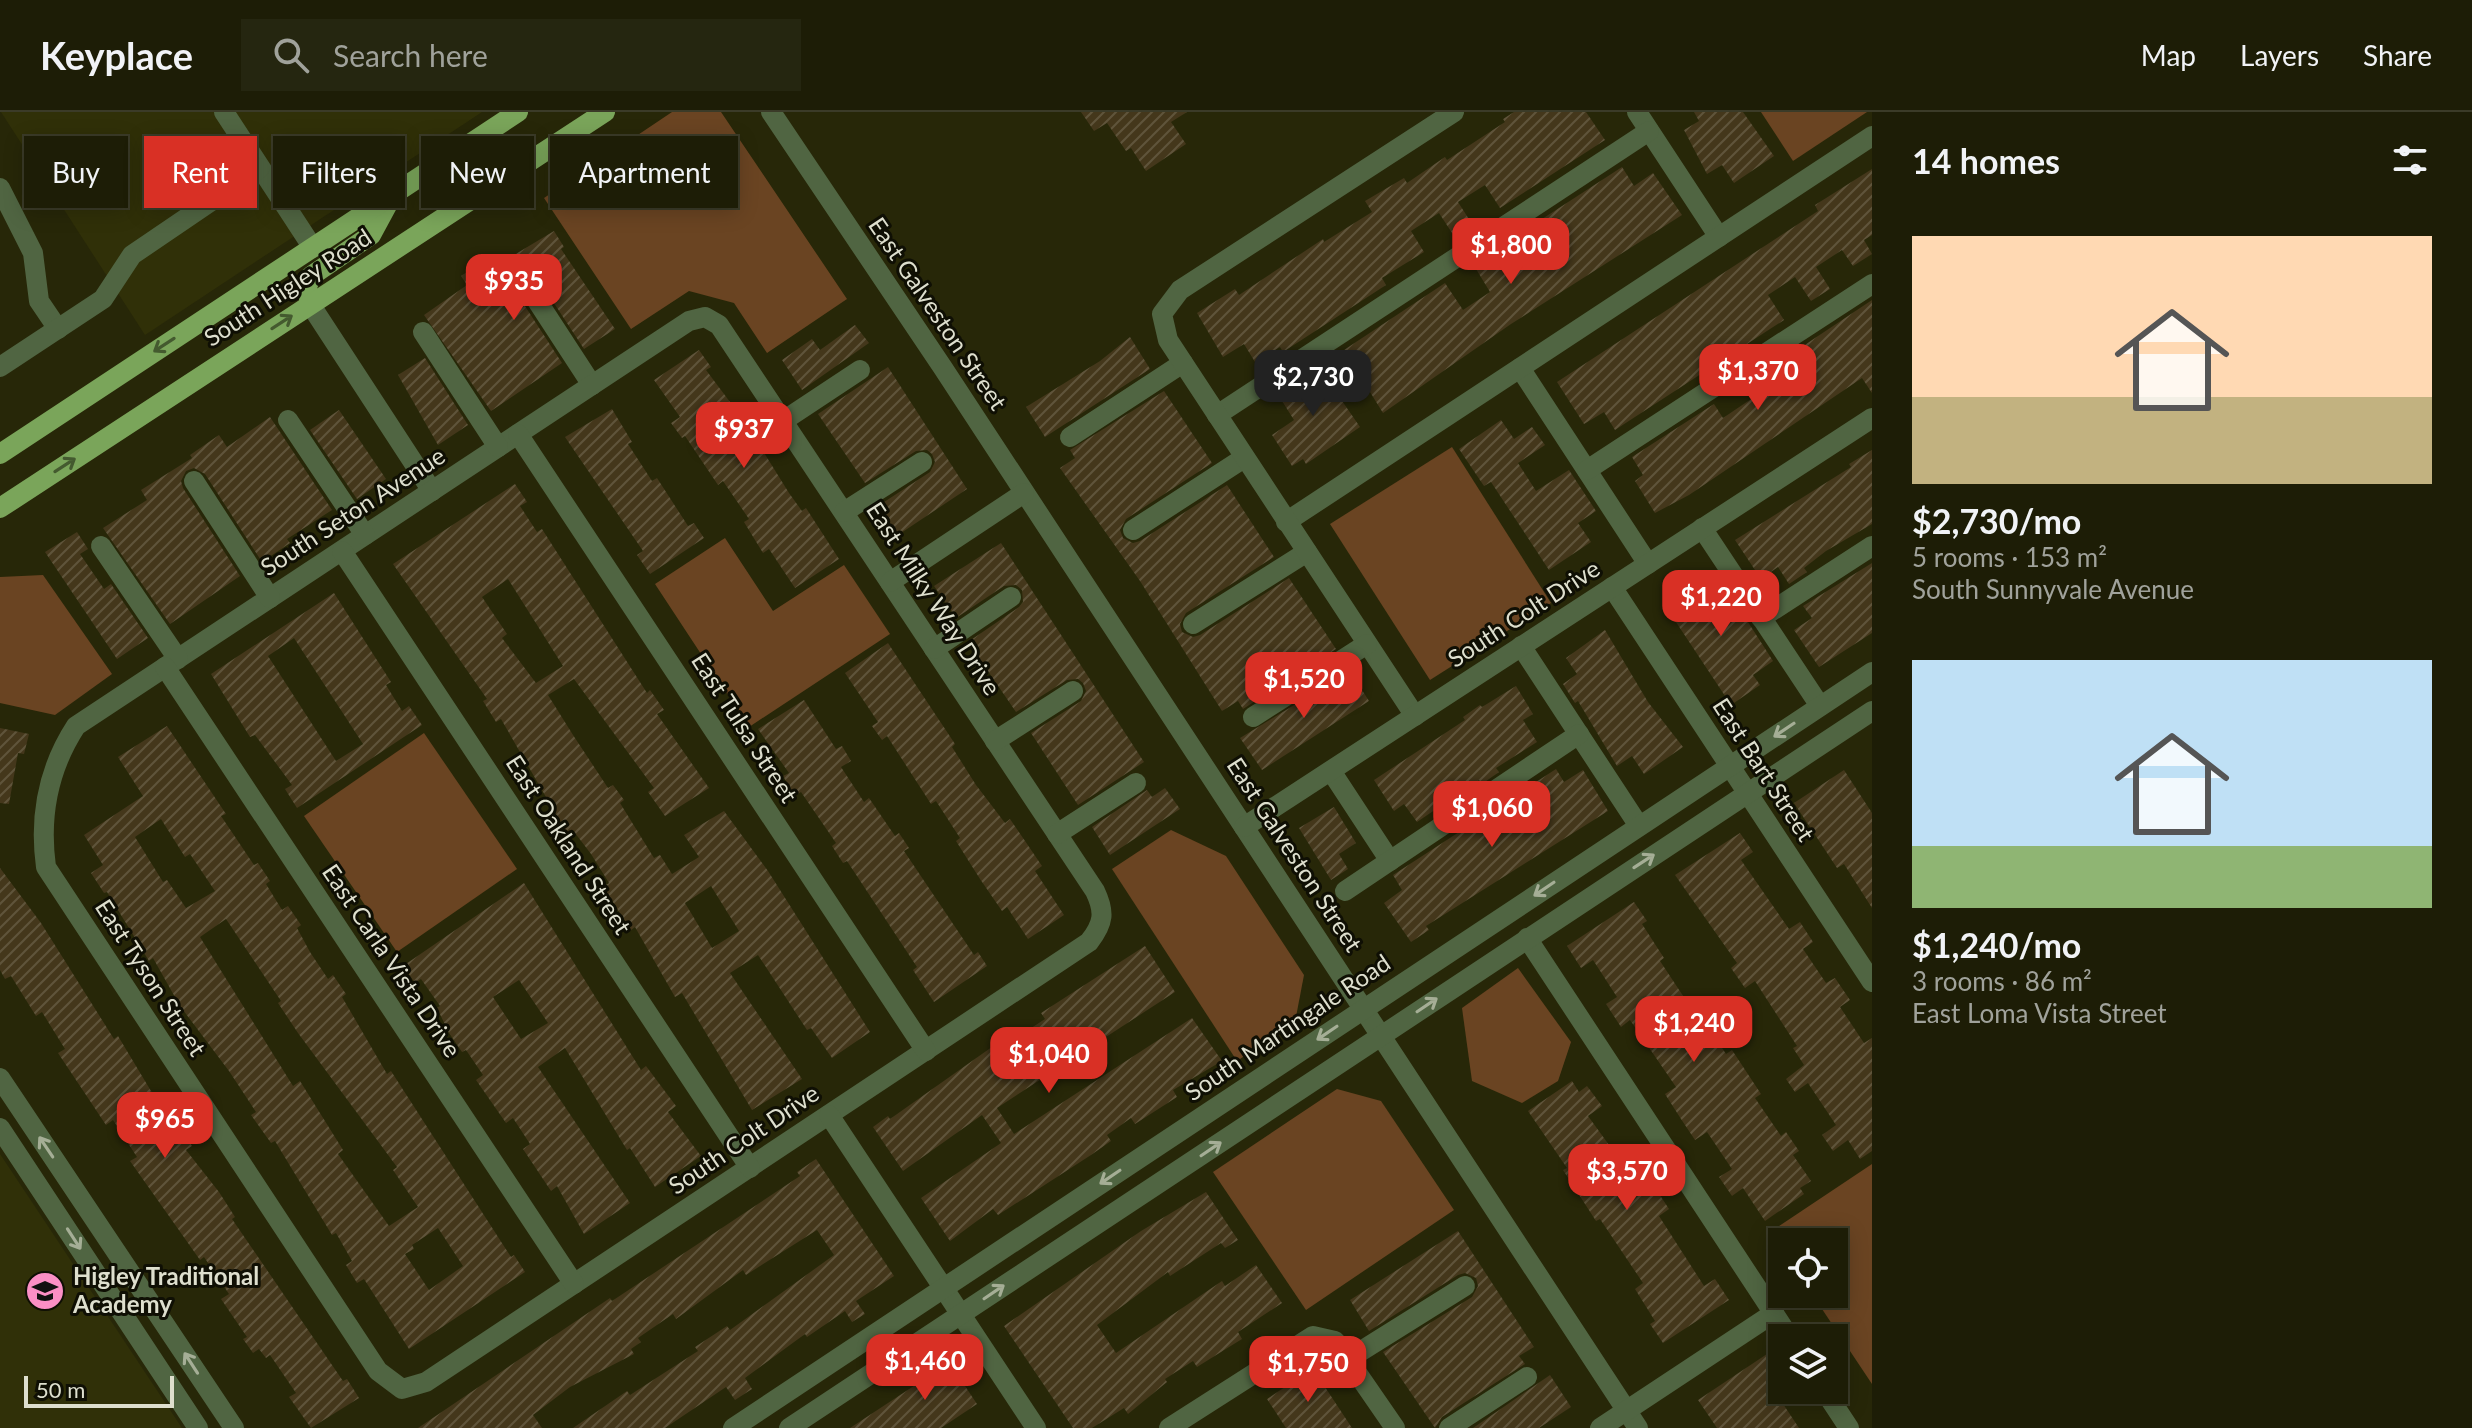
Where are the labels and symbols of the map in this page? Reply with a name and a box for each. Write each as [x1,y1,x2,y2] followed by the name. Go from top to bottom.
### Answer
[863,211,1014,415] street label: East Galveston Street
[1446,218,1576,286] pin: $1,800
[198,222,376,352] street label: South Higley Road
[467,254,561,322] pin: $935
[270,314,293,330] one-way arrow
[154,337,176,353] one-way arrow
[1693,344,1823,412] pin: $1,370
[1248,350,1378,418] pin: $2,730
[697,402,791,470] pin: $937
[255,440,450,581] street label: South Seton Avenue
[53,457,76,473] one-way arrow
[861,496,1008,700] street label: East Milky Way Drive
[1442,553,1605,673] street label: South Colt Drive
[1656,570,1786,638] pin: $1,220
[686,647,805,808] street label: East Tulsa Street
[1239,652,1369,720] pin: $1,520
[1707,692,1821,846] street label: East Bart Street
[1773,722,1795,738] one-way arrow
[501,749,638,939] street label: East Oakland Street
[1222,752,1369,957] street label: East Galveston Street
[1427,781,1557,849] pin: $1,060
[1633,853,1655,870] one-way arrow
[317,858,468,1062] street label: East Carla Vista Drive
[1533,881,1555,897] one-way arrow
[90,893,213,1061] street label: East Tyson Street
[1179,947,1395,1106] street label: South Martingale Road
[1416,996,1438,1013] one-way arrow
[1629,996,1759,1064] pin: $1,240
[1316,1024,1338,1041] one-way arrow
[984,1027,1114,1095] pin: $1,040
[662,1078,824,1200] street label: South Colt Drive
[118,1092,212,1160] pin: $965
[38,1136,54,1158] one-way arrow
[1199,1140,1222,1156] one-way arrow
[1562,1144,1692,1212] pin: $3,570
[1100,1169,1122,1185] one-way arrow
[66,1228,82,1250] one-way arrow
[72,1261,259,1318] place label: Higley Traditional Academy
[24,1270,66,1312] school or university icon: Higley Traditional Academy
[982,1284,1005,1300] one-way arrow
[860,1334,990,1402] pin: $1,460
[1243,1336,1373,1404] pin: $1,750
[182,1352,198,1375] one-way arrow
[24,1372,174,1408] scale bar

